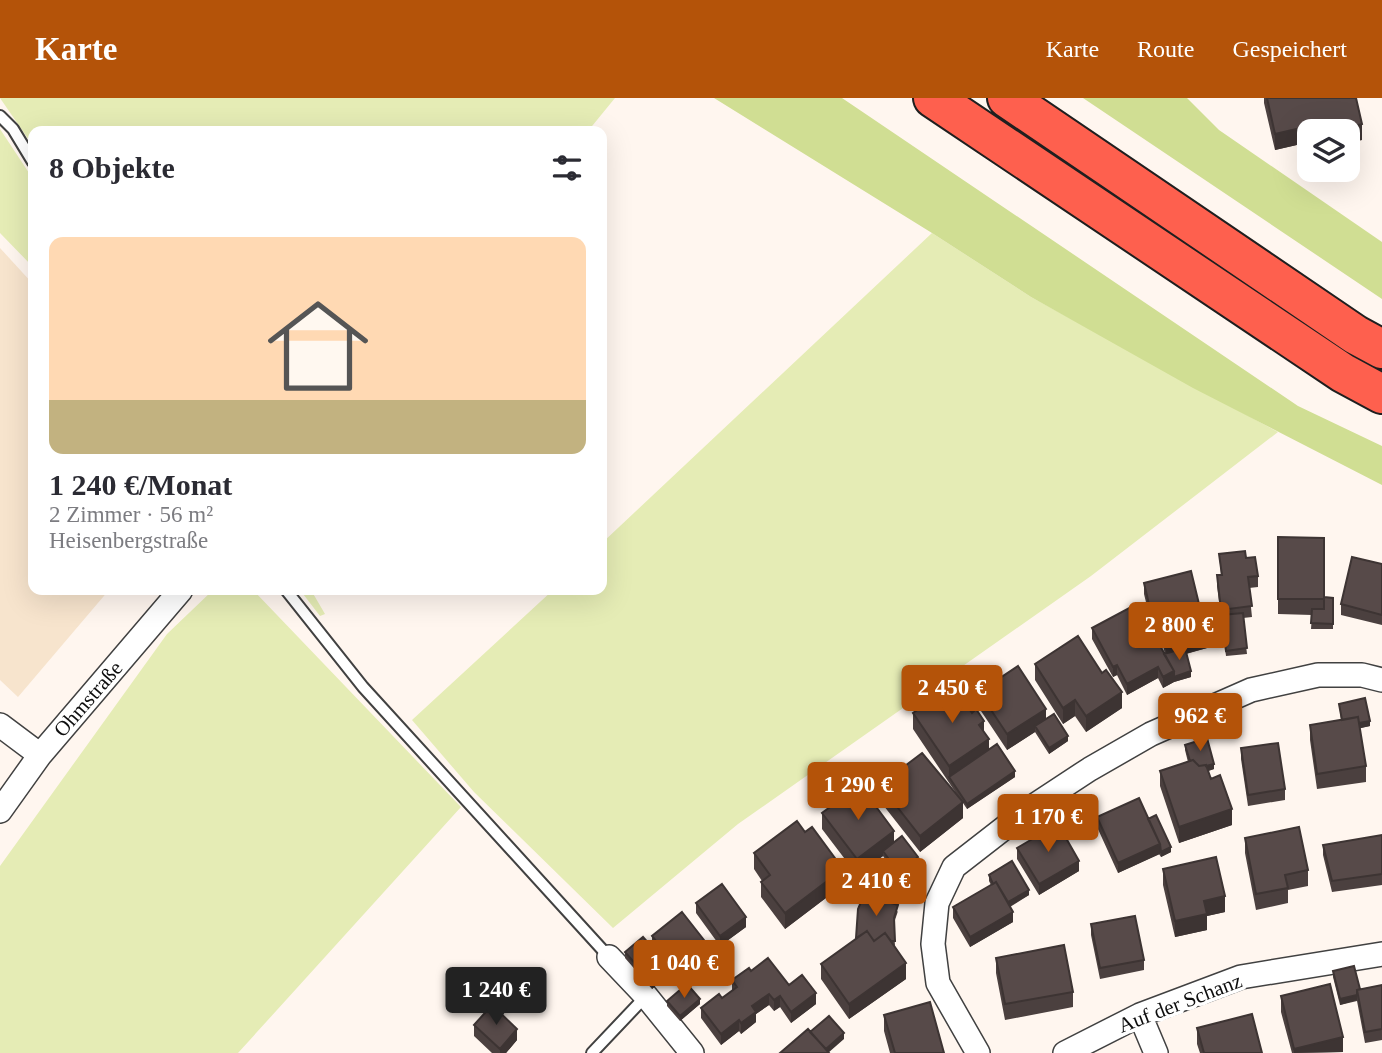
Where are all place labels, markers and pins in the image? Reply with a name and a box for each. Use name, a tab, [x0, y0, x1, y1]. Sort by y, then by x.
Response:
pin: 2 800 €	[1114, 602, 1244, 662]
pin: 2 450 €	[887, 666, 1017, 725]
pin: 962 €	[1151, 694, 1249, 753]
pin: 1 290 €	[793, 762, 923, 822]
pin: 1 170 €	[983, 794, 1113, 854]
pin: 2 410 €	[811, 858, 941, 918]
pin: 1 040 €	[619, 940, 749, 1000]
pin: 1 240 €	[431, 968, 561, 1027]

